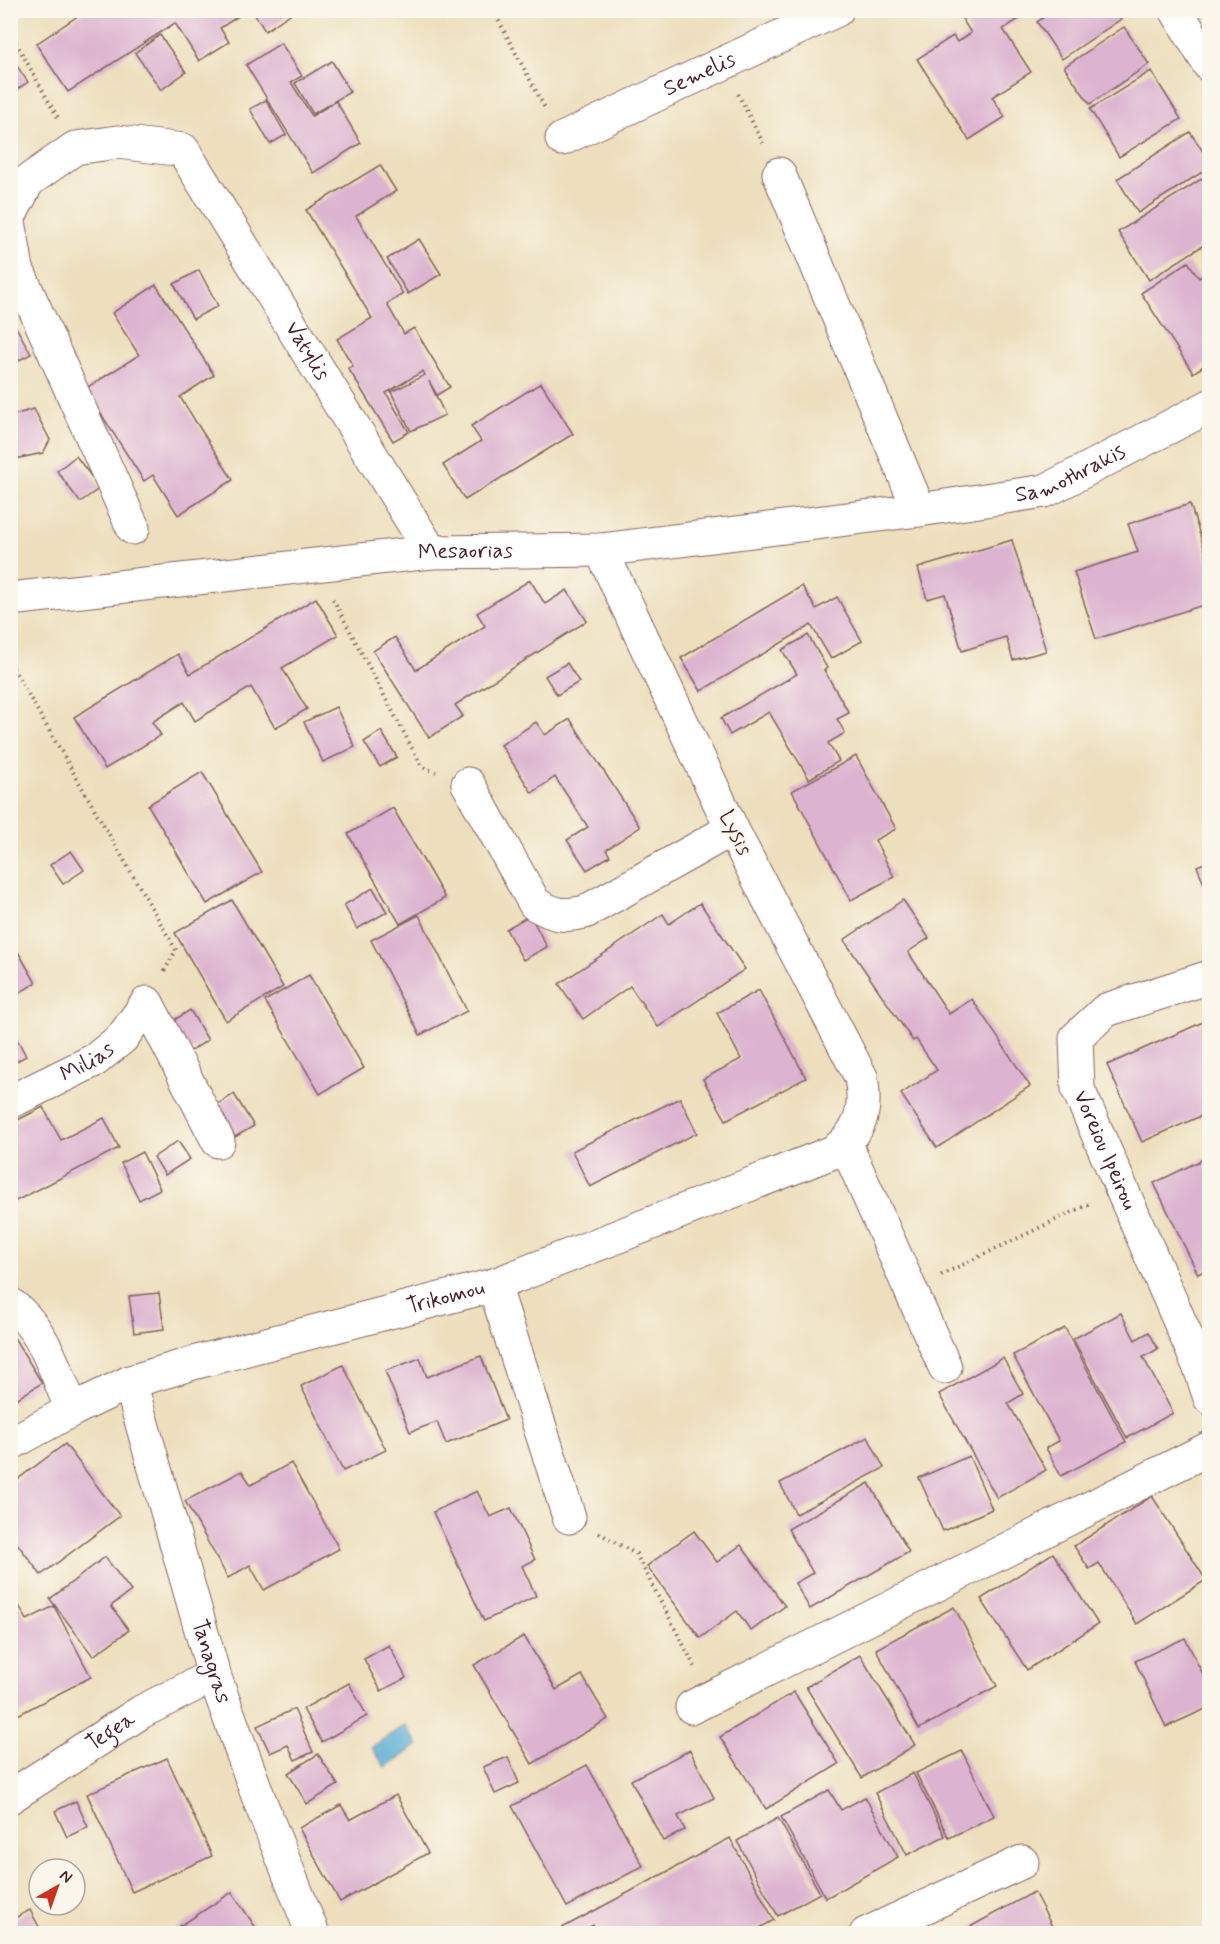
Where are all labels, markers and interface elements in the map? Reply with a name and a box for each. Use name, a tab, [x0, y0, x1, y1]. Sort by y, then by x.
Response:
street label: Semelis	[659, 45, 740, 103]
street label: Vatylis	[278, 316, 336, 386]
street label: Samothrakis	[1013, 438, 1131, 509]
street label: Mesaorias	[416, 537, 513, 567]
street label: Lysis	[712, 806, 758, 861]
street label: Milias	[56, 1035, 121, 1089]
street label: Voreiou Ipeirou	[1066, 1086, 1143, 1214]
street label: Trikomou	[404, 1274, 488, 1321]
street label: Tanagras	[185, 1616, 237, 1708]
street label: Tegea	[81, 1705, 141, 1758]
north arrow	[27, 1857, 87, 1917]
text: N	[55, 1865, 77, 1888]

